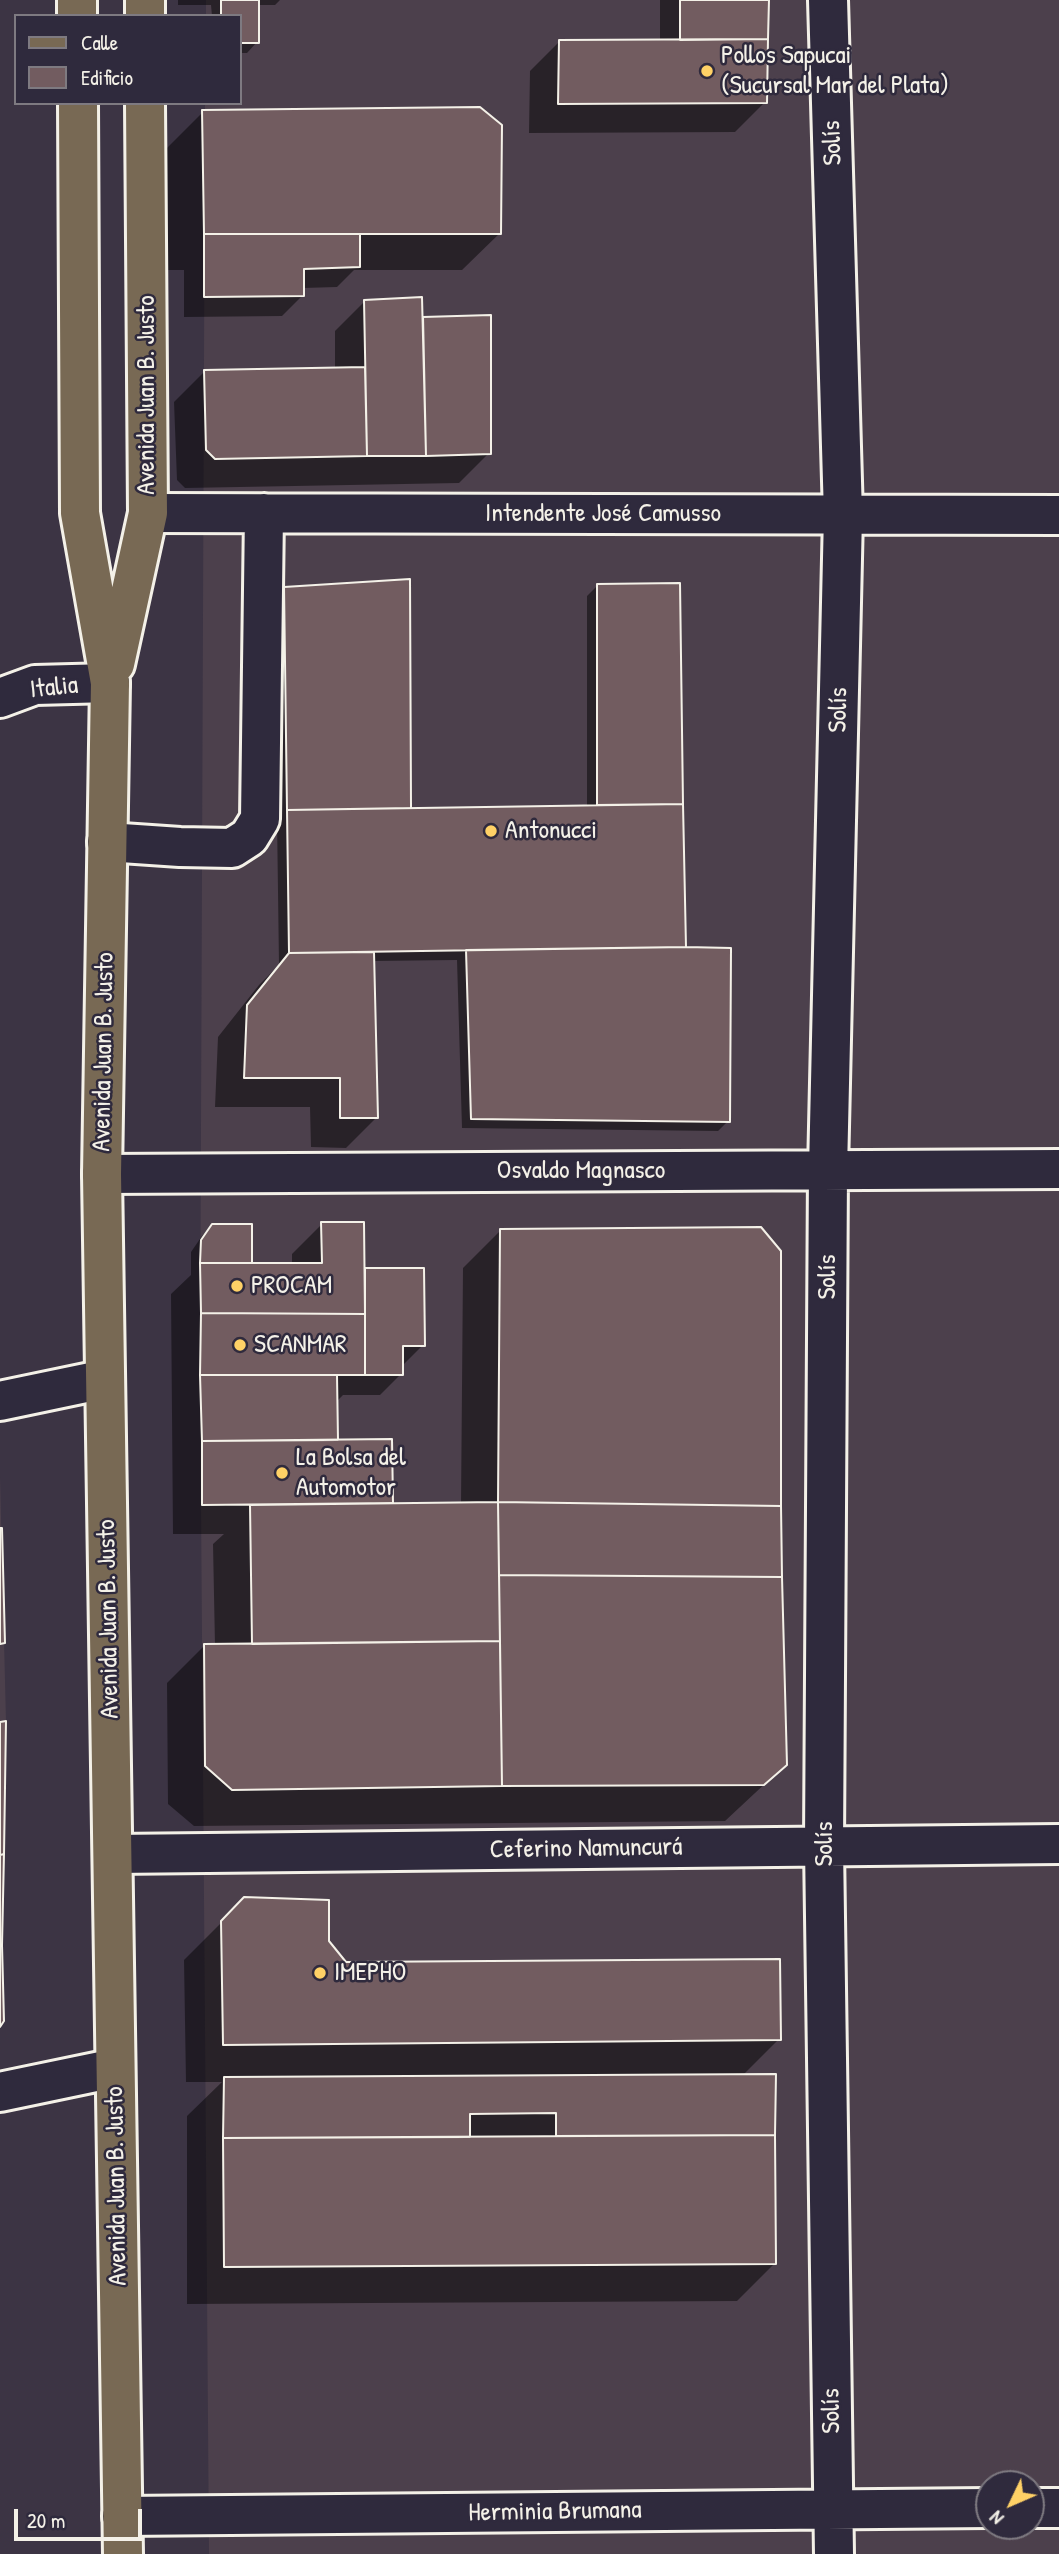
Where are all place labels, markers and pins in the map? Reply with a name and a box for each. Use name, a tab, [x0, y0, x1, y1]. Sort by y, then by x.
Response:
place label: Pollos Sapucai (Sucursal Mar del Plata)	[721, 40, 949, 102]
marker: Pollos Sapucai (Sucursal Mar del Plata)	[699, 63, 715, 79]
place label: Antonucci	[505, 815, 597, 847]
marker: Antonucci	[483, 823, 499, 839]
place label: PROCAM	[251, 1270, 332, 1302]
marker: PROCAM	[229, 1278, 245, 1294]
place label: SCANMAR	[254, 1329, 347, 1361]
marker: SCANMAR	[232, 1337, 248, 1353]
place label: La Bolsa del Automotor	[296, 1442, 406, 1504]
marker: La Bolsa del Automotor	[274, 1465, 290, 1481]
place label: IMEPHO	[334, 1957, 406, 1989]
marker: IMEPHO	[312, 1965, 328, 1981]

